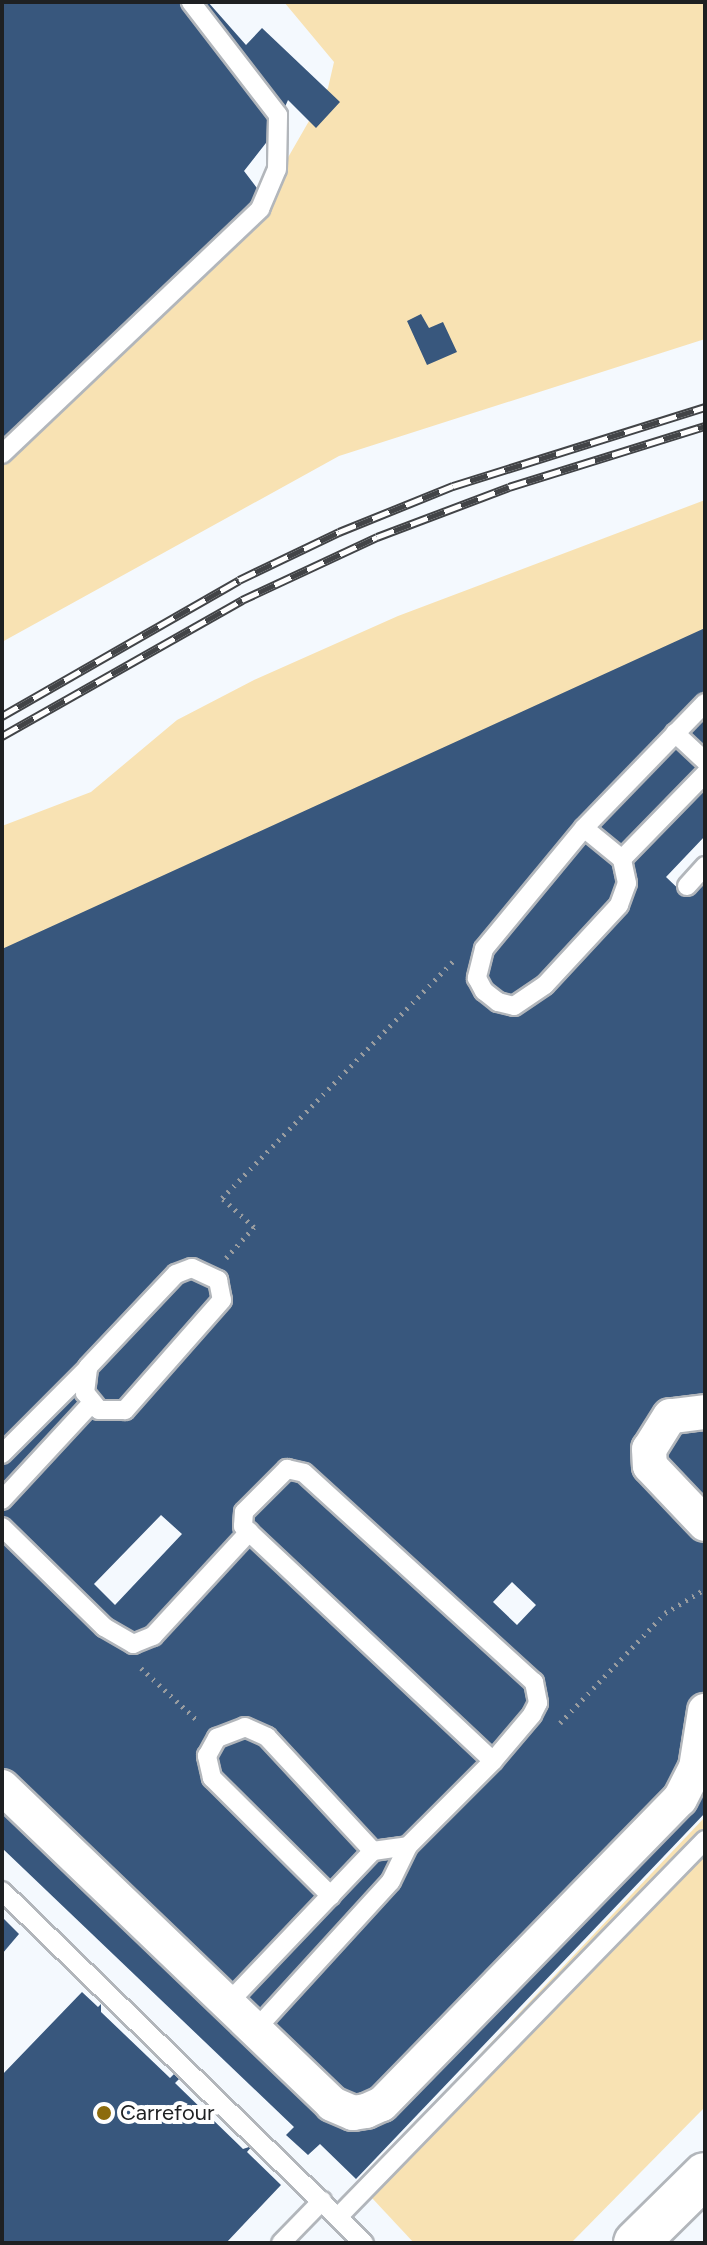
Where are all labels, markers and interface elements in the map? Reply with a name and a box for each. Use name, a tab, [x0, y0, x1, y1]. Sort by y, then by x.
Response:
place label: Carrefour	[120, 2100, 214, 2126]
marker: Carrefour	[95, 2104, 113, 2122]

